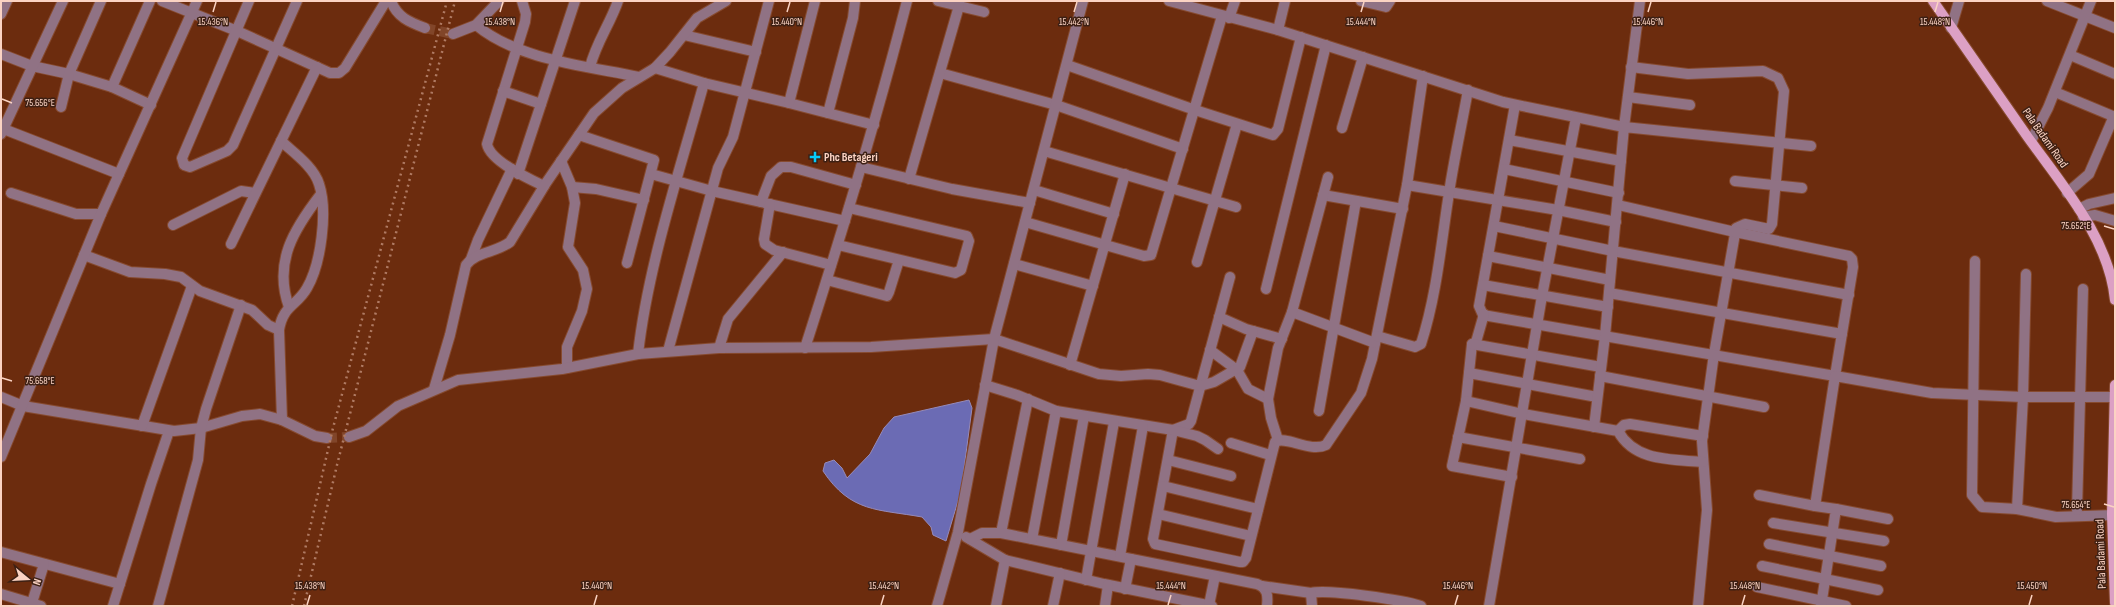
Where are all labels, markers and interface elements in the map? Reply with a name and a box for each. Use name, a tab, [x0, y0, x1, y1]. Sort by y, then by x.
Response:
text: 15.436°N	[198, 16, 228, 28]
text: 15.438°N	[485, 16, 515, 28]
text: 15.440°N	[772, 16, 802, 28]
text: 15.442°N	[1059, 16, 1089, 28]
text: 15.444°N	[1346, 16, 1376, 28]
text: 15.446°N	[1633, 16, 1663, 28]
text: 15.448°N	[1920, 16, 1950, 28]
text: 75.656°E	[25, 97, 55, 109]
street label: Pala Badami Road	[2019, 105, 2071, 171]
place label: Phc Betageri	[824, 150, 878, 165]
marker: Phc Betageri	[809, 151, 821, 163]
text: 75.652°E	[2061, 220, 2091, 232]
text: 75.658°E	[25, 375, 55, 387]
text: 75.654°E	[2062, 499, 2090, 511]
street label: Pala Badami Road	[2092, 519, 2110, 589]
north arrow	[8, 559, 48, 599]
text: N	[30, 577, 44, 587]
text: 15.438°N	[295, 580, 325, 592]
text: 15.440°N	[582, 580, 612, 592]
text: 15.442°N	[869, 580, 899, 592]
text: 15.444°N	[1156, 580, 1186, 592]
text: 15.446°N	[1443, 580, 1473, 592]
text: 15.448°N	[1730, 580, 1760, 592]
text: 15.450°N	[2017, 580, 2047, 592]

